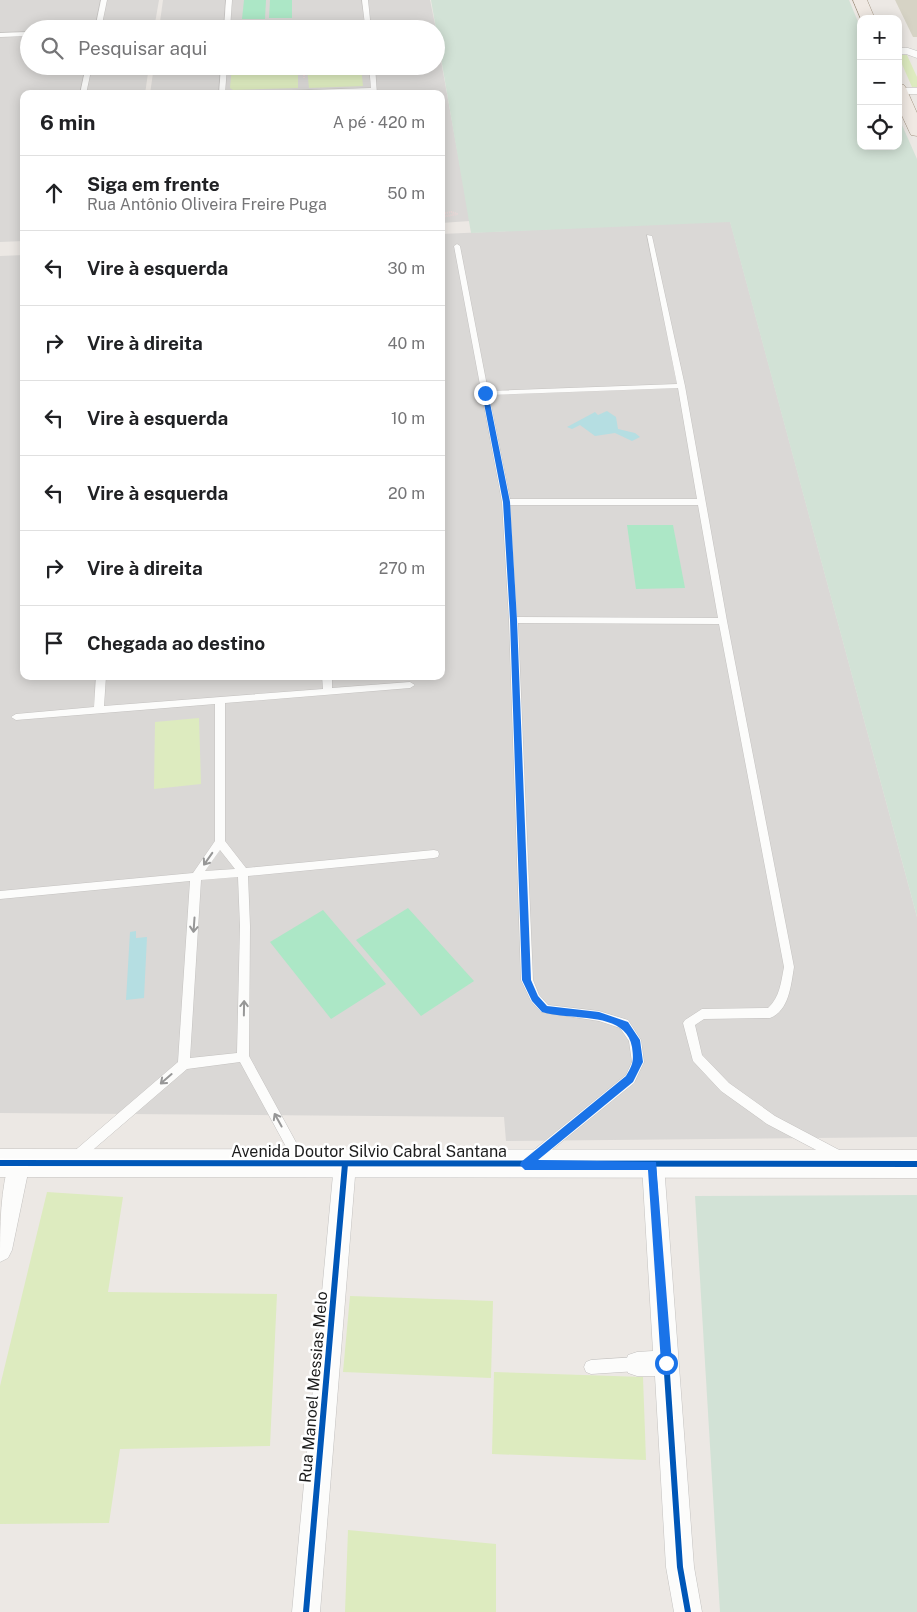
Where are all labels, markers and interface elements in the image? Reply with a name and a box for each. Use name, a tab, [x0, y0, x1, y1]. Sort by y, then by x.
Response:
map controls	[857, 15, 902, 150]
button: +	[857, 15, 902, 60]
search box	[20, 20, 445, 75]
icon: search	[38, 34, 66, 62]
text: Pesquisar aqui	[78, 37, 207, 59]
button: −	[857, 60, 902, 105]
button: locate	[857, 105, 902, 150]
text: 6 min	[40, 110, 96, 135]
text: A pé · 420 m	[333, 113, 425, 132]
text: Siga em frente	[87, 173, 220, 195]
icon: ahead	[40, 179, 68, 207]
text: 50 m	[387, 184, 425, 203]
text: Rua Antônio Oliveira Freire Puga	[87, 195, 327, 214]
icon: left	[40, 254, 68, 282]
text: Vire à esquerda	[87, 257, 228, 279]
text: 30 m	[388, 259, 425, 278]
icon: right	[40, 329, 68, 357]
text: Vire à direita	[87, 332, 203, 354]
text: 40 m	[387, 334, 425, 353]
route end	[474, 382, 497, 405]
icon: left	[40, 404, 68, 432]
text: Vire à esquerda	[87, 407, 228, 429]
text: 10 m	[391, 409, 425, 428]
icon: left	[40, 479, 68, 507]
text: Vire à esquerda	[87, 482, 228, 504]
text: 20 m	[388, 484, 425, 503]
icon: right	[40, 554, 68, 582]
text: Vire à direita	[87, 557, 203, 579]
text: 270 m	[379, 559, 425, 578]
icon: arrive	[40, 629, 68, 657]
text: Chegada ao destino	[87, 632, 265, 654]
one-way arrow	[203, 852, 213, 866]
one-way arrow	[189, 917, 198, 933]
one-way arrow	[239, 1001, 249, 1017]
one-way arrow	[160, 1073, 173, 1084]
one-way arrow	[273, 1113, 283, 1128]
street label: Avenida Doutor Silvio Cabral Santana	[231, 1142, 507, 1161]
street label: Rua Manoel Messias Melo	[296, 1290, 331, 1484]
route start	[655, 1352, 678, 1375]

